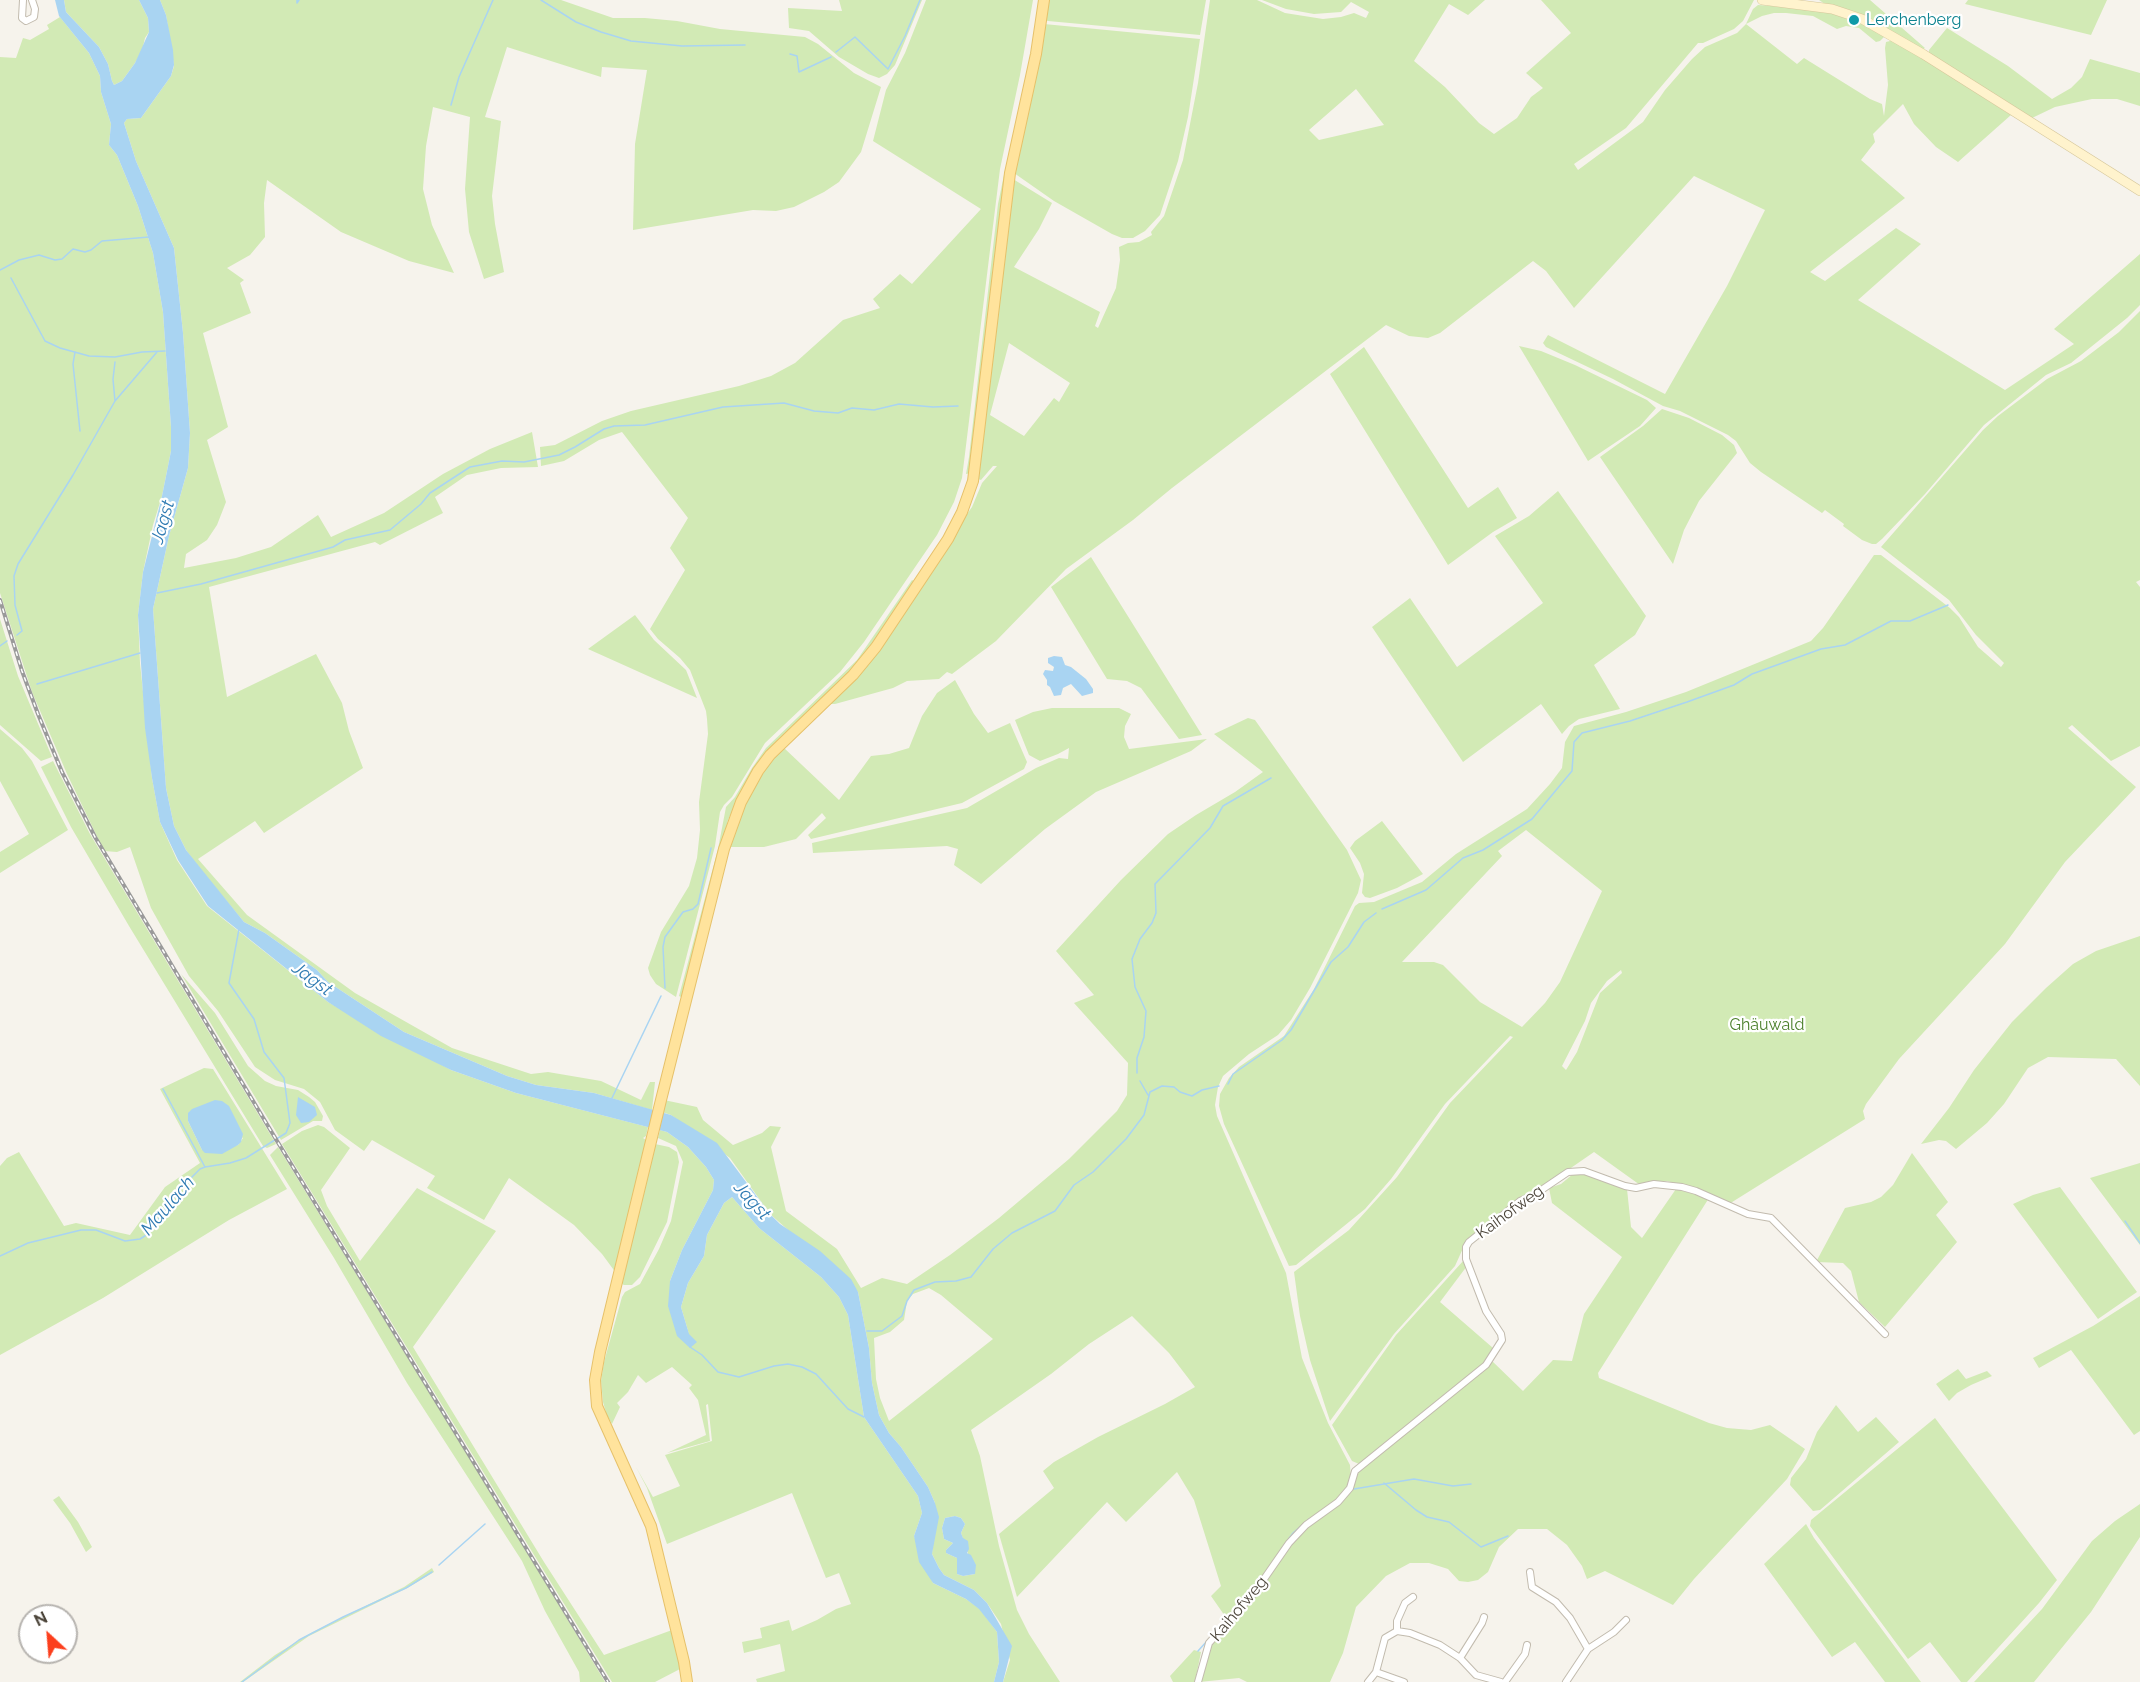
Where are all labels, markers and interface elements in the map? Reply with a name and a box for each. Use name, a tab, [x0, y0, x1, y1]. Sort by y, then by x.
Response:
place label: Lerchenberg	[1866, 10, 1961, 30]
marker: Lerchenberg	[1847, 13, 1861, 27]
water label: Jagst	[147, 498, 179, 546]
water label: Jagst	[288, 957, 336, 1001]
park label: Ghäuwald	[1730, 1015, 1804, 1035]
water label: Maulach	[137, 1172, 199, 1240]
water label: Jagst	[729, 1177, 775, 1225]
street label: Kaihofweg	[1473, 1181, 1547, 1243]
street label: Kaihofweg	[1206, 1573, 1272, 1645]
north arrow	[18, 1604, 78, 1664]
text: N	[31, 1608, 50, 1630]

